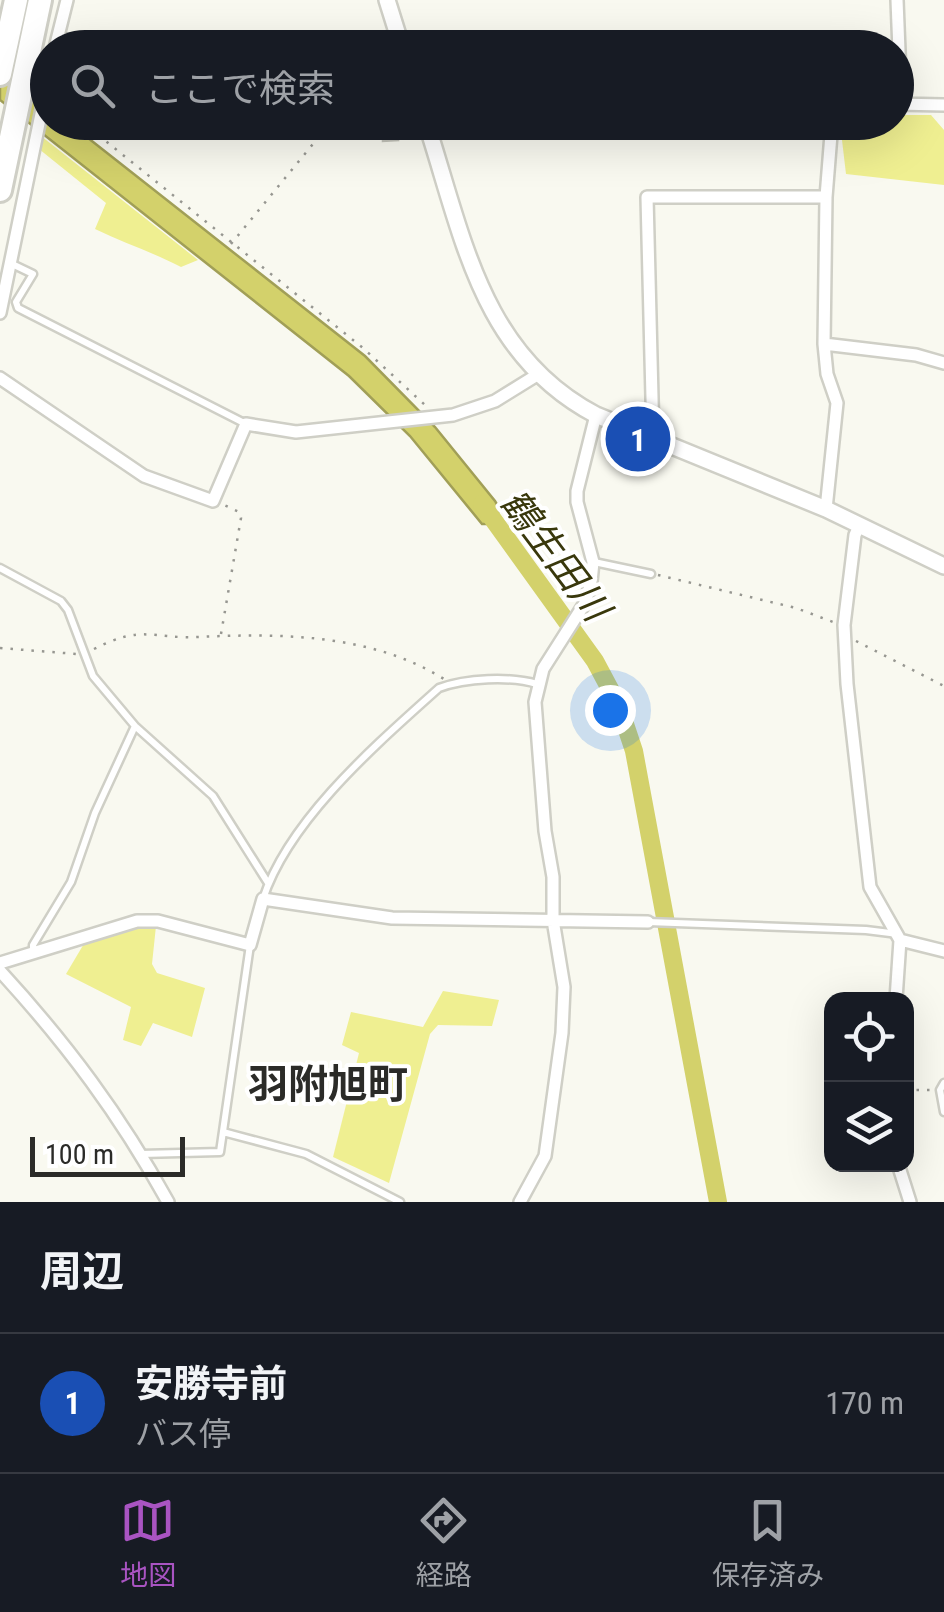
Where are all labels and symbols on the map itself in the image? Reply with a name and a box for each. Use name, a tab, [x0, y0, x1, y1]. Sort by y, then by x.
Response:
pin: 1	[606, 402, 670, 476]
water label: 鶴生田川	[492, 481, 621, 632]
your location	[585, 685, 636, 736]
district label: 羽附旭町	[248, 1061, 408, 1108]
scale bar	[30, 1132, 185, 1176]

